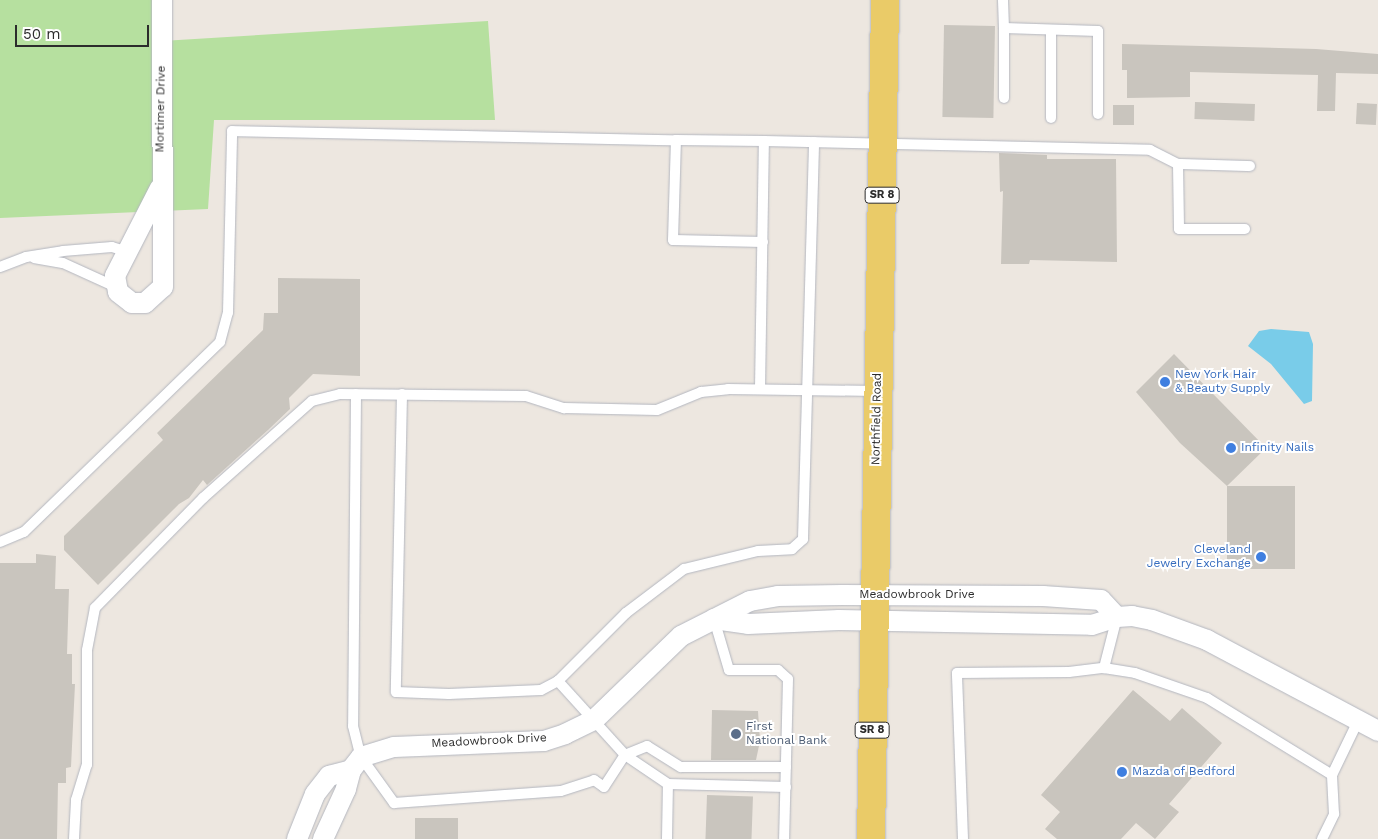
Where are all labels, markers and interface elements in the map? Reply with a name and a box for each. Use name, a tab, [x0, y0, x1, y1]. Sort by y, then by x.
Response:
scale bar	[18, 15, 151, 47]
text: 50 m	[23, 25, 60, 43]
street label: Mortimer Drive	[153, 65, 169, 153]
road number: SR 8	[864, 186, 900, 204]
place label: New York Hair & Beauty Supply	[1175, 368, 1270, 396]
street label: Northfield Road	[869, 373, 885, 465]
marker: New York Hair & Beauty Supply	[1159, 376, 1171, 388]
place label: Infinity Nails	[1241, 441, 1314, 455]
marker: Infinity Nails	[1225, 442, 1237, 454]
place label: Cleveland Jewelry Exchange	[1146, 543, 1251, 571]
marker: Cleveland Jewelry Exchange	[1255, 551, 1267, 563]
street label: Meadowbrook Drive	[859, 588, 975, 602]
place label: First National Bank	[746, 720, 828, 748]
road number: SR 8	[854, 722, 890, 738]
marker: First National Bank	[730, 728, 742, 740]
street label: Meadowbrook Drive	[431, 731, 547, 751]
place label: Mazda of Bedford	[1132, 765, 1236, 779]
marker: Mazda of Bedford	[1116, 766, 1128, 778]

